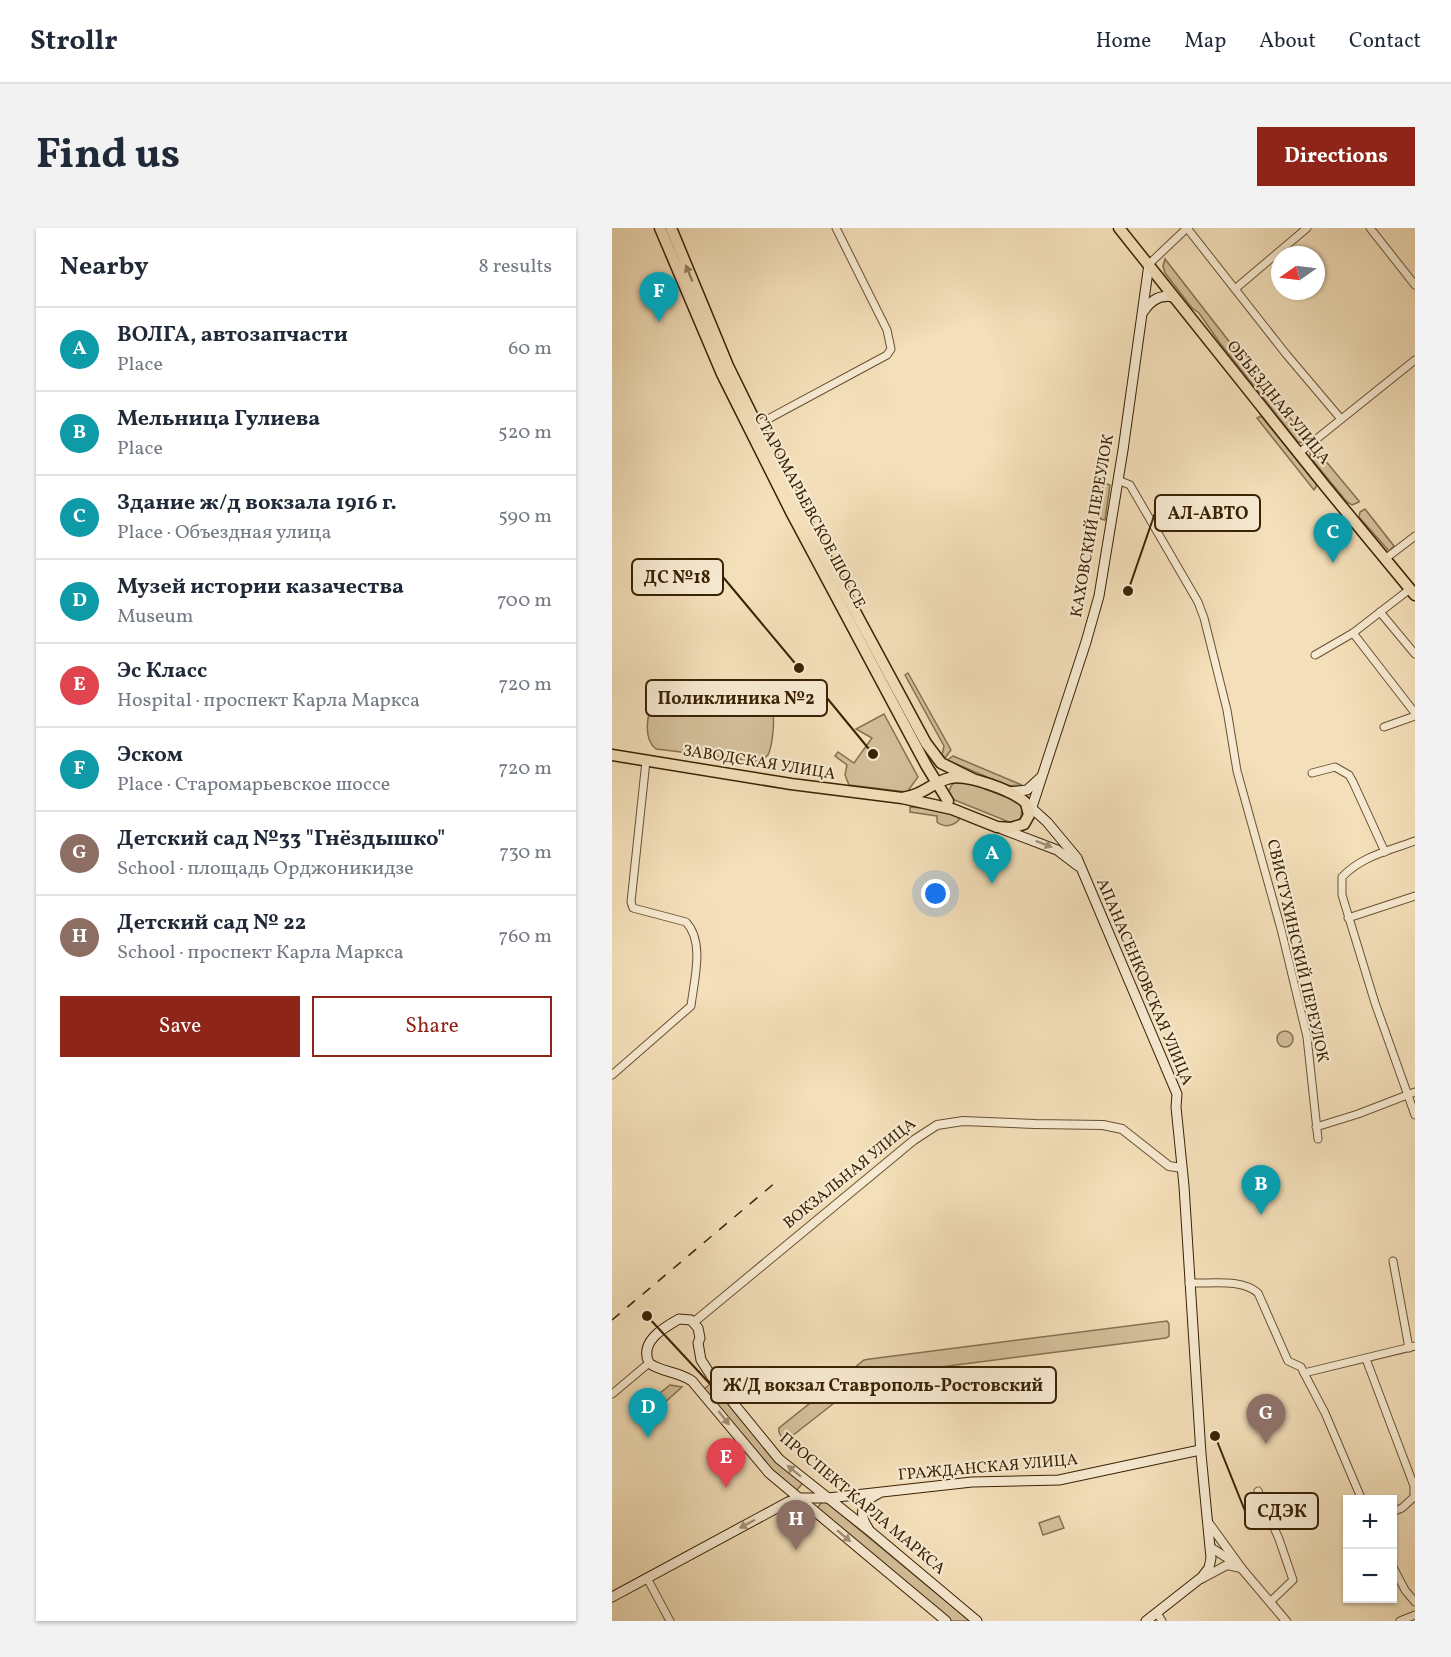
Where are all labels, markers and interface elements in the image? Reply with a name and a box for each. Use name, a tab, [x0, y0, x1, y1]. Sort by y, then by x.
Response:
text: Strollr	[30, 22, 118, 61]
text: Home	[1096, 27, 1151, 56]
text: Map	[1184, 27, 1226, 56]
text: About	[1259, 27, 1316, 56]
text: Contact	[1349, 27, 1421, 56]
text: Find us	[36, 127, 180, 186]
button: Directions	[1257, 127, 1415, 186]
north arrow	[1271, 246, 1325, 300]
text: Nearby	[60, 249, 149, 285]
text: 8 results	[479, 253, 552, 281]
one-way arrow	[684, 263, 694, 281]
pin: F	[640, 272, 678, 322]
text: ВОЛГА, автозапчасти	[117, 320, 348, 351]
text: A	[72, 335, 87, 363]
text: 60 m	[508, 335, 552, 363]
street label: ОБЪЕЗДНАЯ УЛИЦА	[1221, 336, 1335, 470]
text: Place	[117, 351, 163, 379]
text: Мельница Гулиева	[117, 404, 320, 435]
street label: СТАРОМАРЬЕВСКОЕ ШОССЕ	[748, 409, 870, 613]
text: B	[73, 419, 86, 447]
text: 520 m	[498, 419, 552, 447]
street label: КАХОВСКИЙ ПЕРЕУЛОК	[1066, 433, 1120, 619]
text: Place	[117, 435, 163, 463]
text: Здание ж/д вокзала 1916 г.	[117, 488, 397, 519]
callout: АЛ-АВТО	[1155, 495, 1260, 531]
text: АЛ-АВТО	[1168, 502, 1248, 527]
text: C	[73, 503, 86, 531]
text: 590 m	[498, 503, 552, 531]
pin: C	[1314, 514, 1352, 563]
text: Place · Объездная улица	[117, 519, 331, 547]
callout: ДС №18	[632, 559, 723, 595]
text: ДС №18	[644, 566, 710, 591]
text: Музей истории казачества	[117, 572, 404, 603]
text: D	[72, 587, 87, 615]
text: 700 m	[497, 587, 552, 615]
text: Museum	[117, 603, 194, 631]
text: Эс Класс	[117, 656, 207, 687]
text: E	[73, 671, 86, 699]
text: 720 m	[498, 671, 552, 699]
callout: Поликлиника №2	[646, 680, 827, 716]
text: Hospital · проспект Карла Маркса	[117, 687, 420, 715]
text: Поликлиника №2	[657, 687, 815, 712]
text: Эском	[117, 740, 183, 771]
street label: ЗАВОДСКАЯ УЛИЦА	[681, 740, 837, 786]
text: F	[74, 755, 85, 783]
text: 720 m	[498, 755, 552, 783]
text: Place · Старомарьевское шоссе	[117, 771, 390, 799]
text: Детский сад №33 "Гнёздышко"	[117, 824, 445, 855]
pin: A	[972, 834, 1012, 884]
street label: СВИСТУХИНСКИЙ ПЕРЕУЛОК	[1261, 837, 1333, 1065]
text: G	[72, 839, 87, 867]
text: 730 m	[499, 839, 552, 867]
one-way arrow	[1035, 839, 1053, 849]
text: School · площадь Орджоникидзе	[117, 855, 414, 883]
street label: АПАНАСЕНКОВСКАЯ УЛИЦА	[1090, 875, 1198, 1089]
your location	[921, 879, 950, 908]
text: Детский сад № 22	[117, 908, 306, 939]
text: H	[72, 923, 87, 951]
text: 760 m	[498, 923, 552, 951]
text: School · проспект Карла Маркса	[117, 939, 404, 967]
button: Save	[60, 996, 300, 1057]
button: Share	[312, 996, 552, 1057]
street label: ВОКЗАЛЬНАЯ УЛИЦА	[779, 1114, 921, 1234]
pin: B	[1242, 1166, 1280, 1215]
callout: Ж/Д вокзал Ставрополь-Ростовский	[711, 1367, 1056, 1403]
text: Ж/Д вокзал Ставрополь-Ростовский	[723, 1374, 1043, 1399]
pin: D	[628, 1388, 668, 1438]
pin: G	[1246, 1394, 1286, 1444]
one-way arrow	[717, 1410, 730, 1426]
street label: ПРОСПЕКТ КАРЛА МАРКСА	[774, 1428, 950, 1580]
pin: E	[706, 1438, 746, 1488]
street label: ГРАЖДАНСКАЯ УЛИЦА	[897, 1449, 1079, 1487]
one-way arrow	[787, 1466, 802, 1478]
callout: СДЭК	[1245, 1493, 1318, 1529]
map controls	[1343, 1495, 1397, 1603]
button: +	[1343, 1495, 1397, 1549]
pin: H	[776, 1500, 816, 1550]
text: СДЭК	[1257, 1500, 1307, 1525]
one-way arrow	[739, 1519, 756, 1529]
one-way arrow	[837, 1529, 852, 1542]
button: −	[1343, 1549, 1397, 1603]

